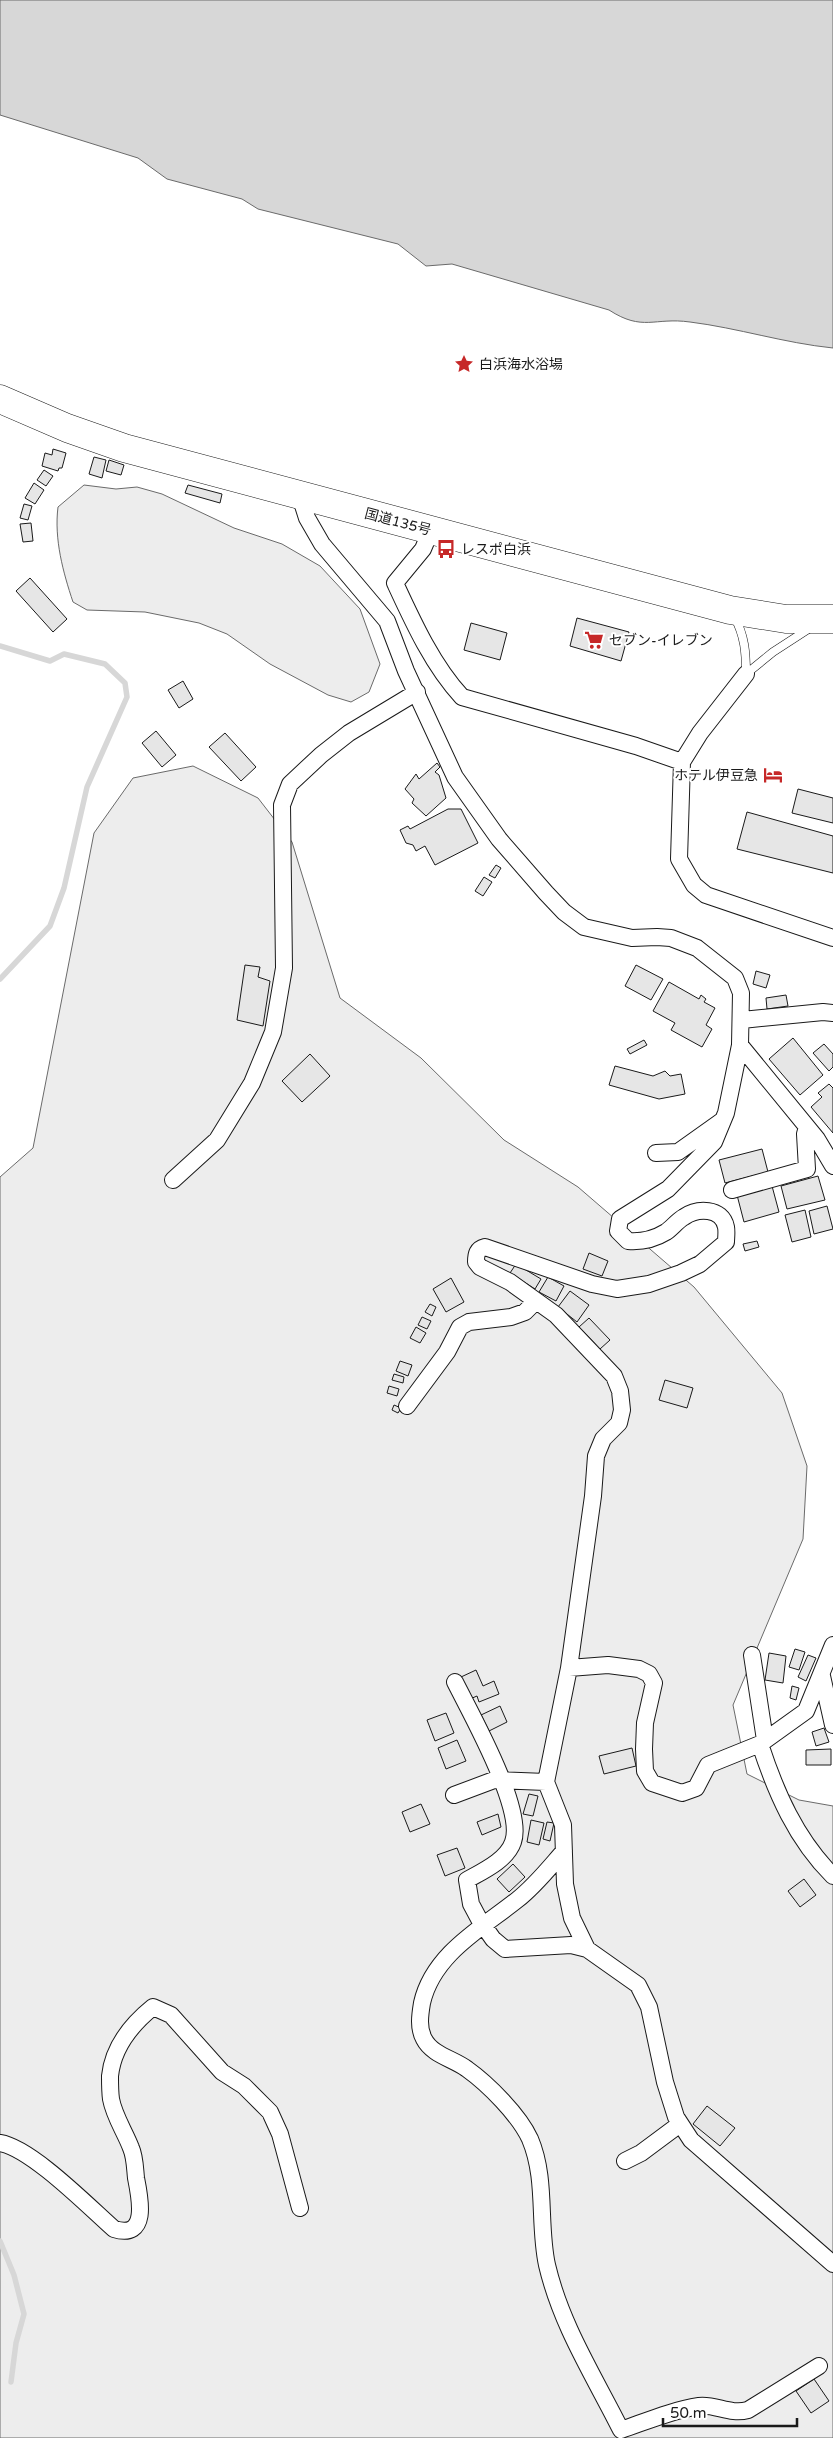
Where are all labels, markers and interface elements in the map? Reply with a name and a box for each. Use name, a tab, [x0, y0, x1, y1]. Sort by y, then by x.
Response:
place icon: 白浜海水浴場	[453, 353, 475, 375]
place label: 白浜海水浴場	[479, 356, 563, 373]
street label: 国道135号	[363, 505, 433, 539]
bus stop icon: レスポ白浜	[435, 538, 457, 560]
place label: レスポ白浜	[461, 541, 531, 558]
supermarket icon: セブン-イレブン	[583, 629, 605, 651]
place label: セブン-イレブン	[609, 632, 713, 649]
hotel icon: ホテル伊豆急	[762, 764, 784, 786]
place label: ホテル伊豆急	[674, 767, 758, 784]
scale bar	[663, 2396, 797, 2428]
text: 50 m	[670, 2404, 707, 2422]

